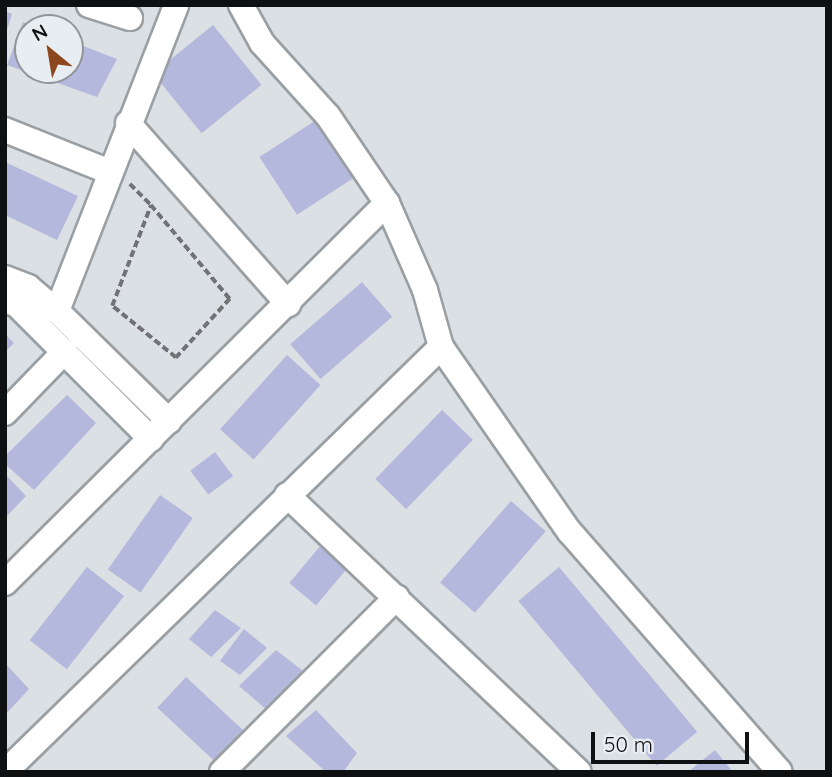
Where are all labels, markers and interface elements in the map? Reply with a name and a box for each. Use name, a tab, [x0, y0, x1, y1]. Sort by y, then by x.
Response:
north arrow	[14, 14, 84, 84]
text: N	[27, 19, 52, 46]
scale bar	[594, 718, 752, 762]
text: 50 m	[604, 731, 653, 757]

